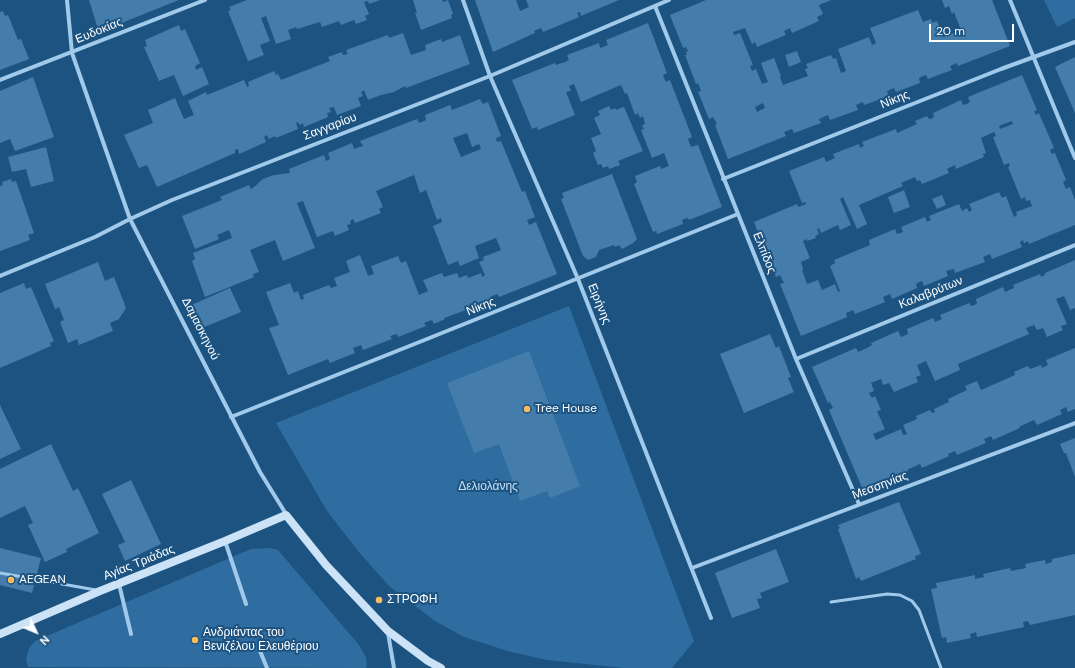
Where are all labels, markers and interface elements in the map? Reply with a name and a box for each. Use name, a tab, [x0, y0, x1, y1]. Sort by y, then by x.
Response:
street label: Ευδοκίας	[73, 15, 125, 47]
scale bar	[931, 16, 1016, 42]
text: 20 m	[936, 23, 965, 39]
street label: Νίκης	[878, 88, 912, 112]
street label: Σαγγαρίου	[301, 110, 359, 144]
street label: Ελπίδος	[749, 230, 779, 276]
street label: Καλαβρύτων	[897, 274, 965, 312]
street label: Ειρήνης	[584, 282, 614, 326]
street label: Δαμασκηνού	[178, 295, 222, 363]
street label: Νίκης	[464, 295, 498, 319]
place label: Tree House	[535, 402, 597, 416]
marker: Tree House	[522, 404, 532, 414]
street label: Μεσσηνίας	[850, 469, 910, 503]
park label: Δελιολάνης	[458, 480, 518, 494]
street label: Αγίας Τριάδας	[101, 542, 177, 584]
place label: AEGEAN	[19, 573, 66, 587]
marker: AEGEAN	[6, 575, 16, 585]
place label: ΣΤΡΟΦΗ	[387, 593, 437, 607]
marker: ΣΤΡΟΦΗ	[374, 595, 384, 605]
north arrow	[16, 612, 56, 652]
place label: Ανδριάντας του Βενιζέλου Ελευθέριου	[203, 626, 319, 654]
text: N	[37, 633, 52, 648]
marker: Ανδριάντας του Βενιζέλου Ελευθέριου	[190, 635, 200, 645]

